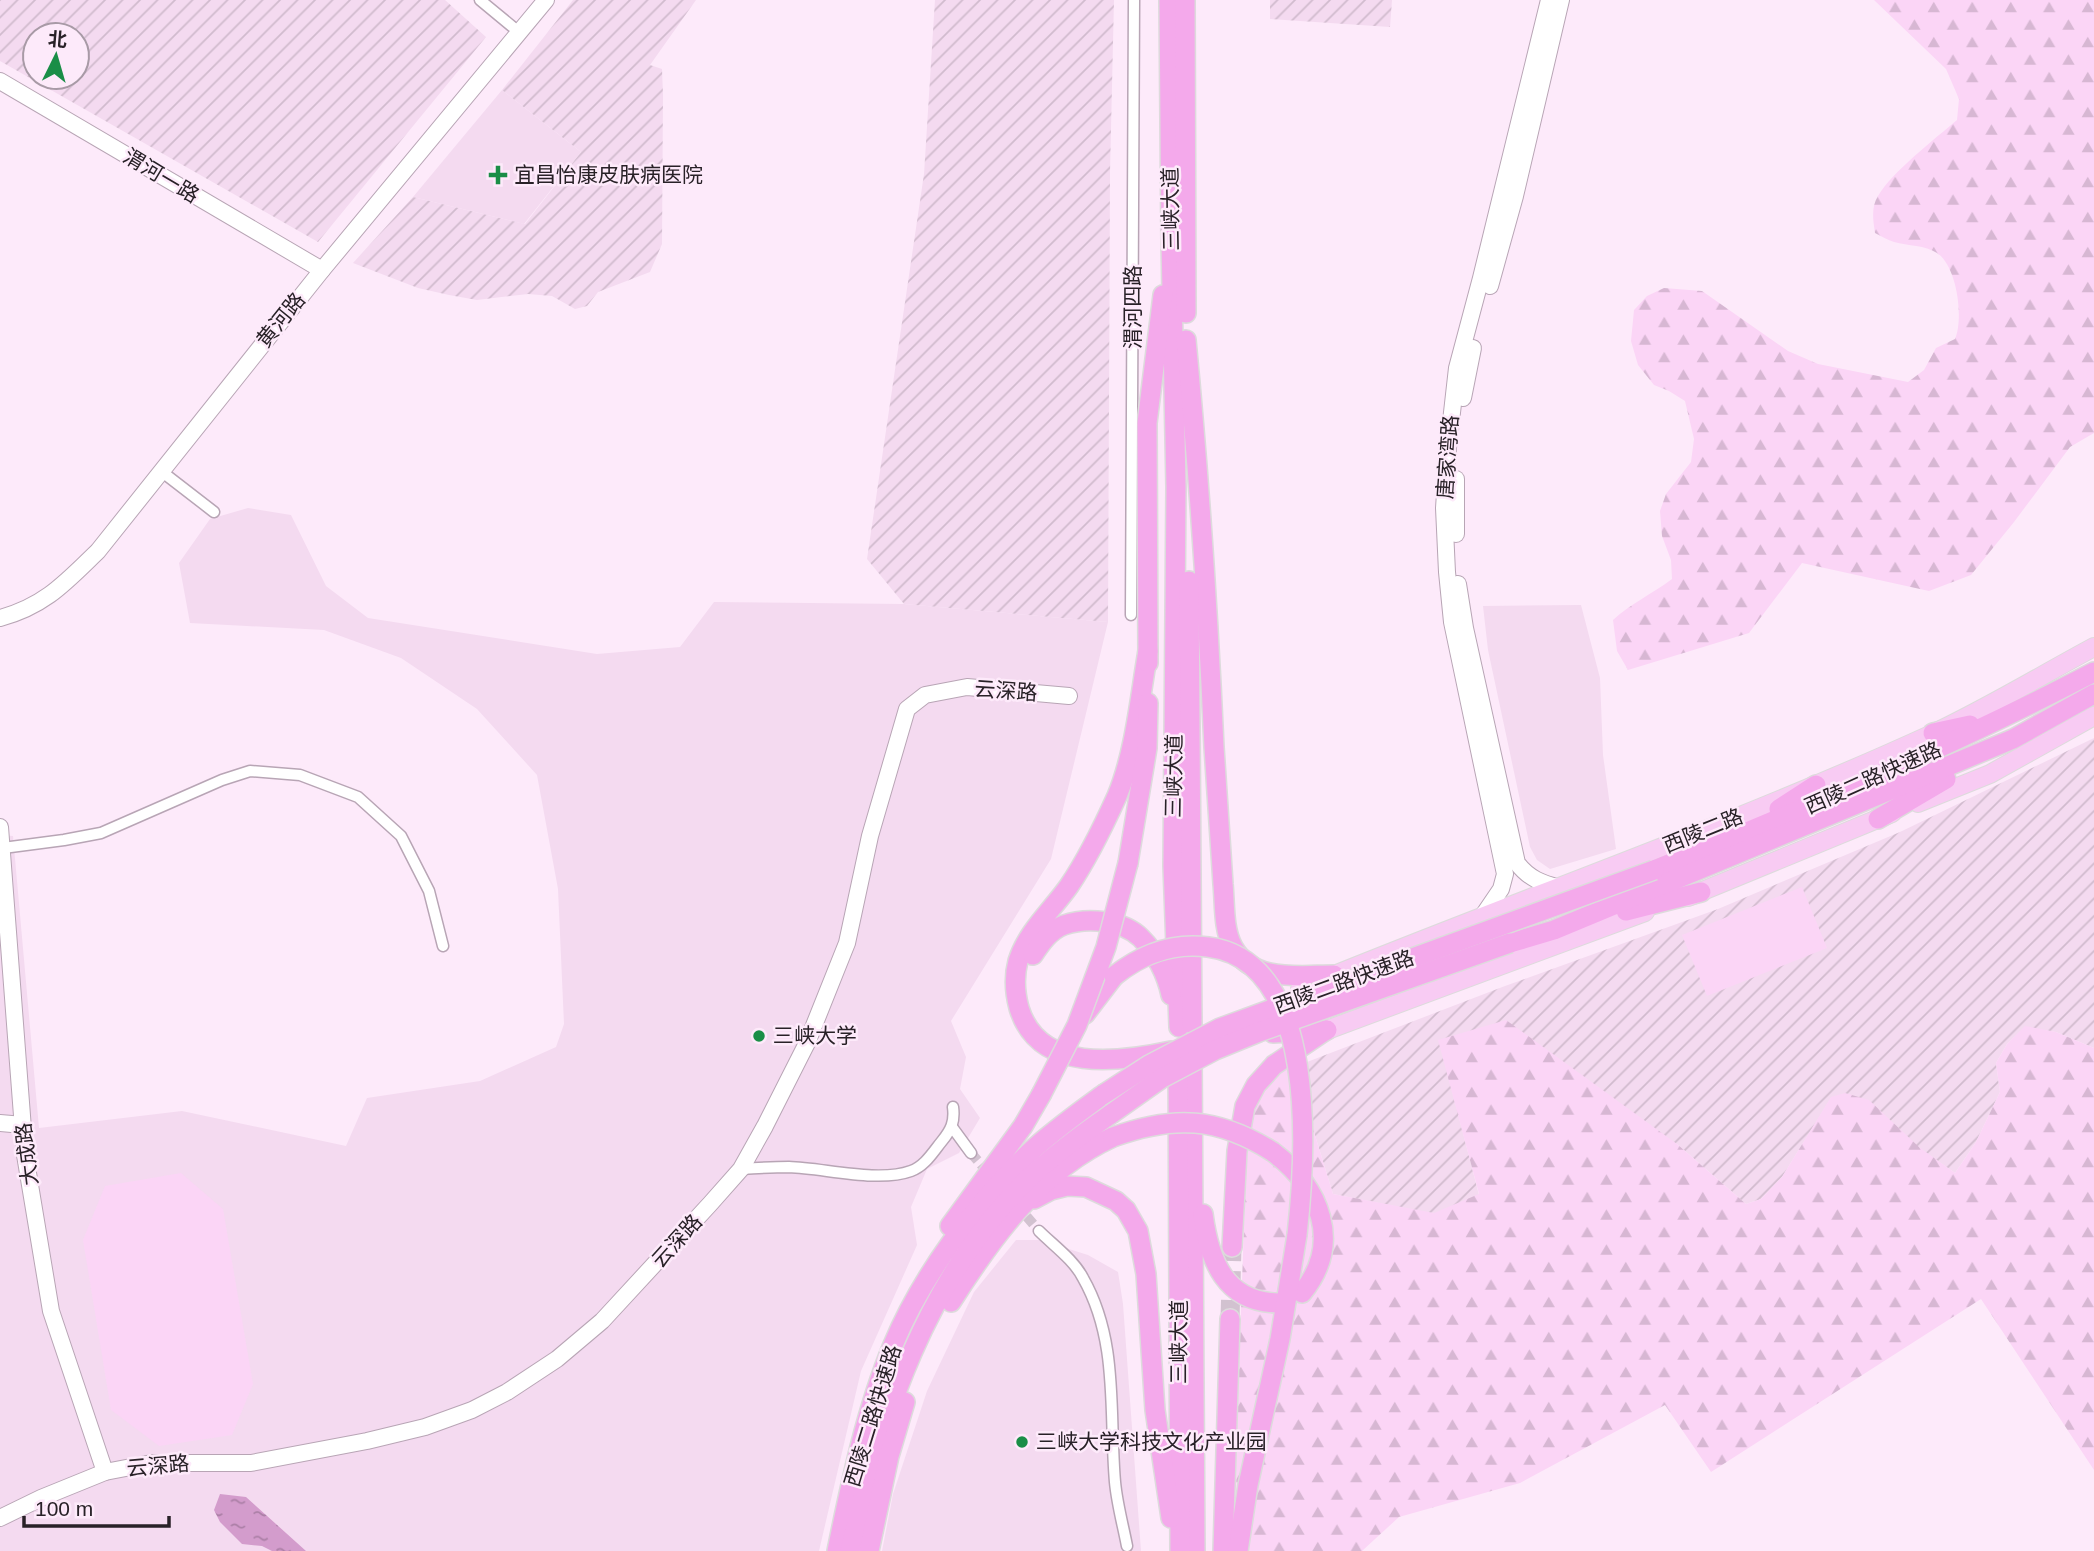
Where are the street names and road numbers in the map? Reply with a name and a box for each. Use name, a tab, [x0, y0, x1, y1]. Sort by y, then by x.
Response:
street label: 渭河一路	[119, 144, 203, 207]
street label: 三峡大道	[1158, 167, 1183, 251]
street label: 渭河四路	[1121, 265, 1144, 349]
street label: 黄河路	[252, 288, 309, 351]
street label: 唐家湾路	[1433, 414, 1462, 500]
street label: 云深路	[974, 677, 1038, 704]
street label: 三峡大道	[1161, 734, 1186, 818]
street label: 西陵二路快速路	[1801, 737, 1945, 818]
street label: 西陵二路	[1660, 804, 1746, 857]
street label: 西陵二路快速路	[1271, 946, 1417, 1017]
street label: 大成路	[11, 1121, 42, 1187]
street label: 云深路	[647, 1210, 706, 1272]
street label: 三峡大道	[1167, 1300, 1190, 1384]
street label: 西陵二路快速路	[840, 1342, 905, 1490]
street label: 云深路	[126, 1451, 190, 1480]

